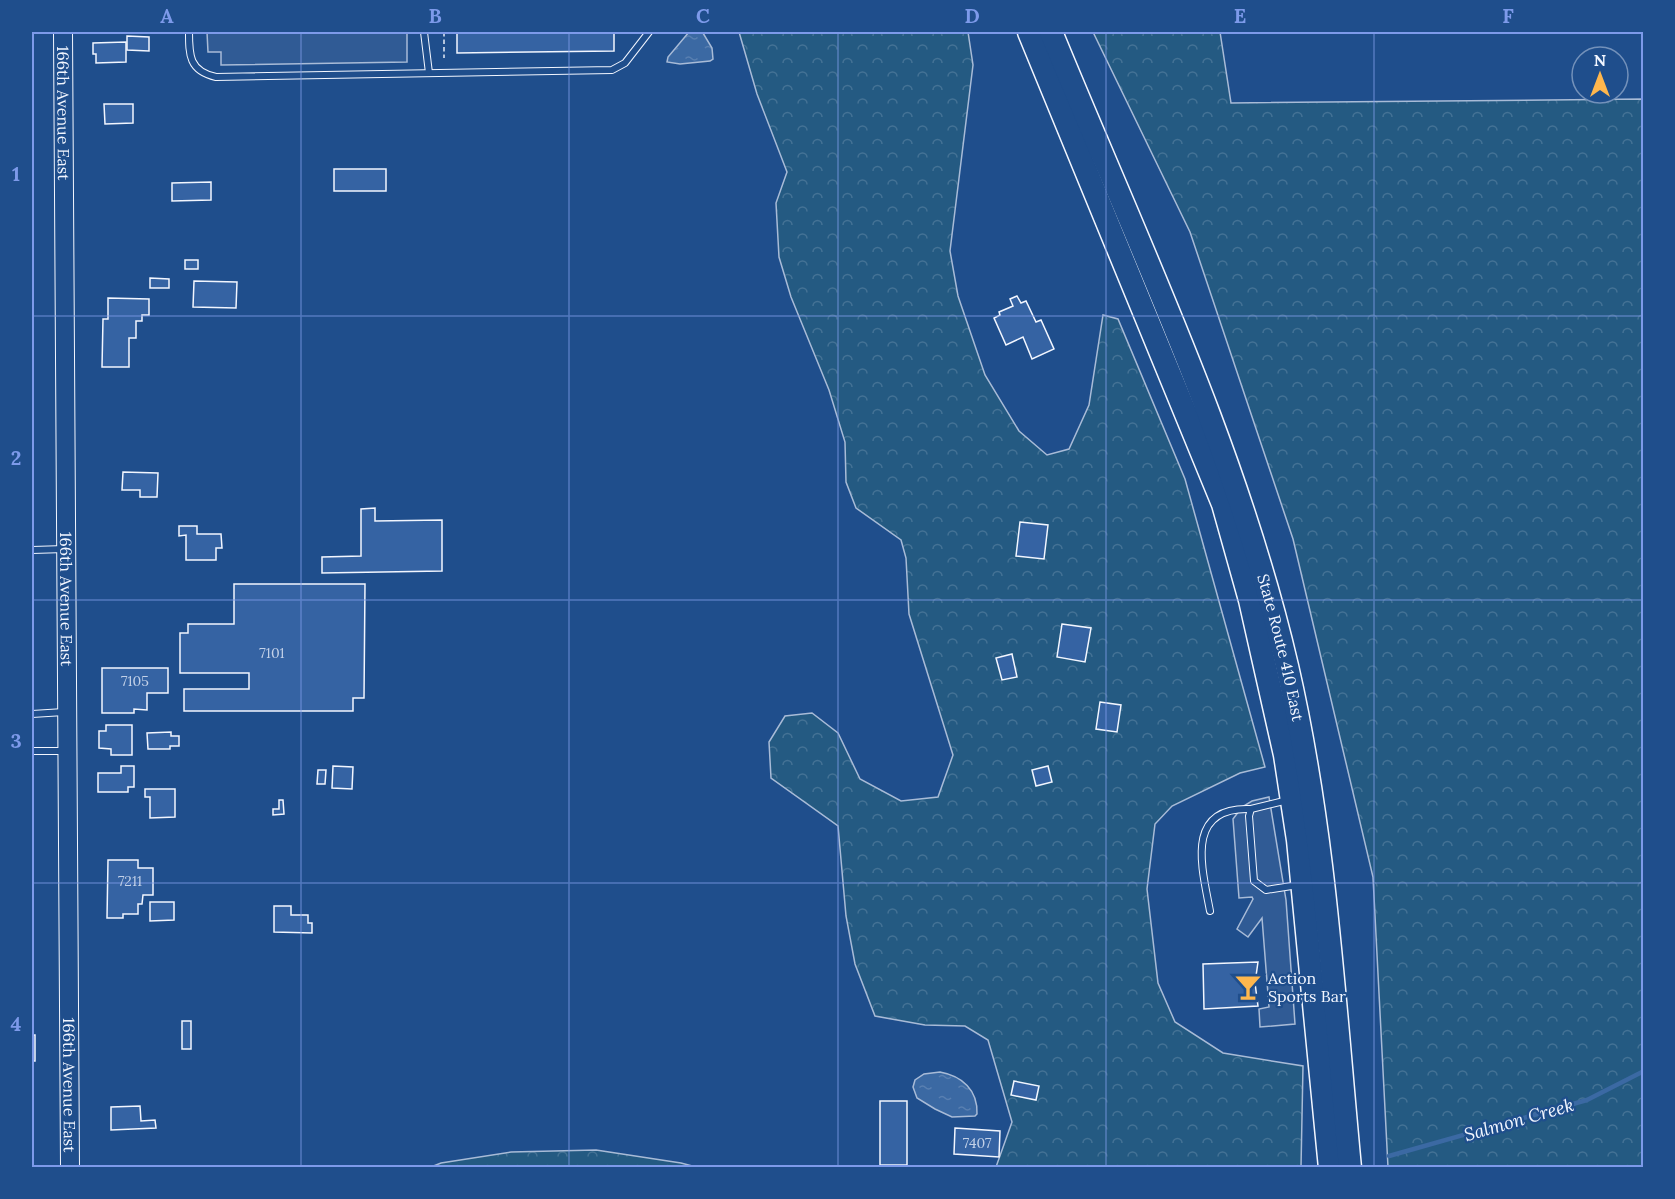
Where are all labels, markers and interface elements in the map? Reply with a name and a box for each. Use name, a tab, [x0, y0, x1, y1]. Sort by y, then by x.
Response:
text: A	[160, 3, 174, 28]
text: B	[428, 3, 442, 28]
text: C	[696, 3, 710, 28]
text: D	[964, 3, 980, 28]
text: E	[1234, 3, 1246, 28]
text: F	[1502, 3, 1514, 28]
north arrow	[1570, 45, 1630, 105]
street label: 166th Avenue East	[53, 46, 74, 181]
text: N	[1594, 50, 1606, 70]
text: 1	[12, 161, 20, 186]
text: 2	[11, 445, 21, 470]
street label: 166th Avenue East	[56, 532, 77, 667]
street label: State Route 410 East	[1253, 571, 1309, 724]
house number: 7101	[259, 644, 285, 662]
house number: 7105	[121, 672, 149, 690]
text: 3	[10, 728, 22, 753]
house number: 7211	[118, 872, 142, 890]
place label: Action Sports Bar	[1267, 968, 1346, 1006]
bar icon: Action Sports Bar	[1233, 972, 1263, 1002]
text: 4	[11, 1011, 22, 1036]
street label: 166th Avenue East	[59, 1018, 80, 1153]
water label: Salmon Creek	[1461, 1093, 1576, 1146]
house number: 7407	[963, 1134, 992, 1152]

